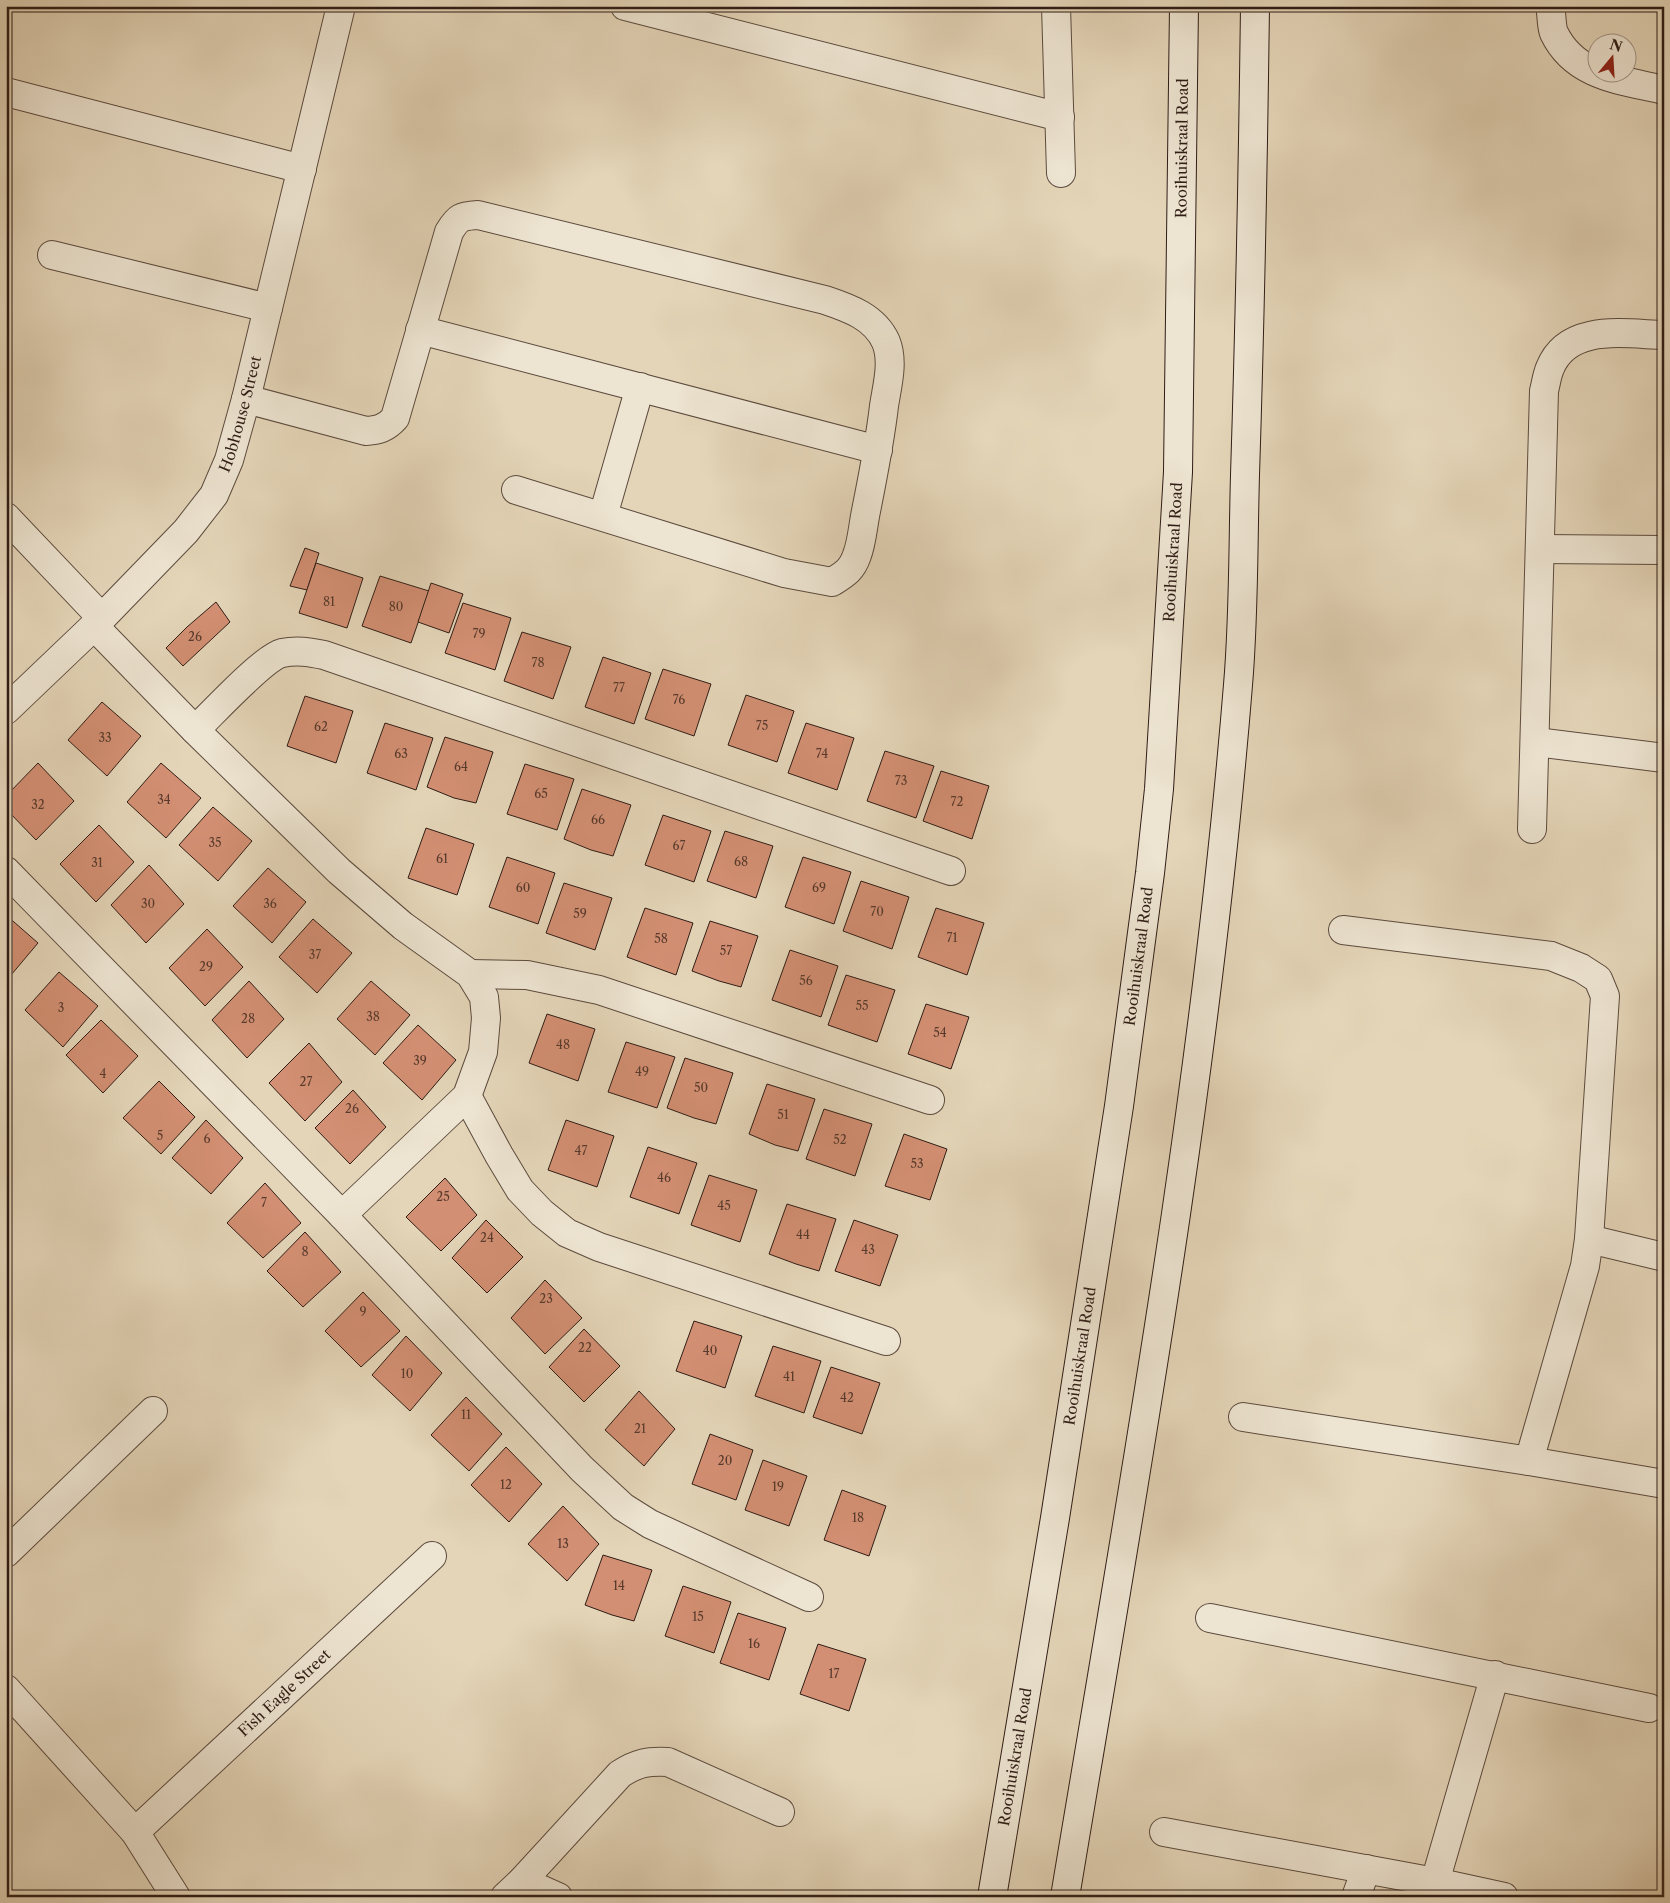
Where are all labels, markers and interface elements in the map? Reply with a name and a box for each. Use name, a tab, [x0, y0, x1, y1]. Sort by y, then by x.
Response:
north arrow	[1588, 32, 1638, 82]
text: N	[1607, 35, 1625, 56]
street label: Rooihuiskraal Road	[1171, 78, 1192, 218]
street label: Hobhouse Street	[215, 353, 265, 475]
street label: Rooihuiskraal Road	[1159, 482, 1186, 622]
house number: 81	[323, 594, 335, 609]
house number: 80	[389, 599, 403, 614]
house number: 79	[473, 626, 485, 641]
house number: 26	[188, 629, 202, 644]
house number: 78	[531, 655, 545, 670]
house number: 77	[613, 680, 625, 695]
house number: 76	[673, 692, 685, 707]
house number: 75	[756, 718, 768, 733]
house number: 62	[314, 719, 328, 734]
house number: 33	[98, 730, 112, 745]
house number: 63	[394, 746, 408, 761]
house number: 74	[816, 746, 828, 761]
house number: 64	[454, 759, 468, 774]
house number: 73	[895, 773, 907, 788]
house number: 65	[534, 786, 548, 801]
house number: 34	[157, 792, 171, 807]
house number: 72	[951, 794, 964, 809]
house number: 32	[31, 797, 45, 812]
house number: 66	[591, 812, 605, 827]
house number: 35	[208, 835, 222, 850]
house number: 67	[673, 838, 685, 853]
house number: 61	[436, 851, 448, 866]
house number: 68	[734, 854, 748, 869]
house number: 31	[91, 855, 103, 870]
house number: 60	[516, 880, 530, 895]
house number: 69	[812, 880, 826, 895]
street label: Rooihuiskraal Road	[1120, 886, 1157, 1027]
house number: 30	[141, 896, 155, 911]
house number: 36	[263, 896, 277, 911]
house number: 70	[870, 904, 884, 919]
house number: 59	[573, 906, 587, 921]
house number: 71	[947, 930, 957, 945]
house number: 58	[654, 931, 668, 946]
house number: 57	[720, 943, 732, 958]
house number: 37	[309, 947, 321, 962]
house number: 29	[199, 959, 213, 974]
house number: 56	[799, 973, 813, 988]
house number: 55	[855, 998, 869, 1013]
house number: 3	[58, 1000, 64, 1015]
house number: 38	[366, 1009, 380, 1024]
house number: 28	[241, 1011, 255, 1026]
house number: 54	[933, 1025, 947, 1040]
house number: 48	[556, 1037, 570, 1052]
house number: 39	[413, 1053, 427, 1068]
house number: 49	[635, 1064, 649, 1079]
house number: 4	[100, 1066, 107, 1081]
house number: 27	[300, 1074, 312, 1089]
house number: 50	[694, 1080, 708, 1095]
house number: 26	[345, 1101, 359, 1116]
house number: 51	[777, 1107, 789, 1122]
house number: 5	[157, 1128, 163, 1143]
house number: 6	[203, 1131, 211, 1146]
house number: 52	[833, 1132, 847, 1147]
house number: 47	[575, 1143, 588, 1158]
house number: 53	[910, 1156, 924, 1171]
house number: 46	[657, 1170, 671, 1185]
house number: 25	[436, 1189, 450, 1204]
house number: 7	[261, 1195, 267, 1210]
house number: 45	[717, 1198, 731, 1213]
house number: 44	[796, 1227, 810, 1242]
house number: 24	[480, 1230, 494, 1245]
house number: 43	[861, 1242, 875, 1257]
house number: 8	[301, 1244, 309, 1259]
street label: Rooihuiskraal Road	[1060, 1285, 1100, 1427]
house number: 23	[539, 1291, 553, 1306]
house number: 9	[359, 1304, 367, 1319]
house number: 22	[578, 1340, 592, 1355]
house number: 40	[703, 1343, 717, 1358]
house number: 10	[401, 1366, 413, 1381]
house number: 41	[783, 1369, 795, 1384]
house number: 42	[840, 1390, 854, 1405]
house number: 11	[461, 1407, 471, 1422]
house number: 21	[634, 1421, 646, 1436]
house number: 20	[718, 1453, 732, 1468]
house number: 12	[500, 1477, 512, 1492]
house number: 19	[772, 1479, 784, 1494]
house number: 18	[852, 1510, 864, 1525]
house number: 13	[557, 1536, 569, 1551]
house number: 14	[613, 1578, 625, 1593]
house number: 15	[692, 1609, 704, 1624]
house number: 16	[748, 1636, 760, 1651]
street label: Fish Eagle Street	[234, 1645, 335, 1741]
house number: 17	[829, 1666, 840, 1681]
street label: Rooihuiskraal Road	[994, 1686, 1036, 1827]

